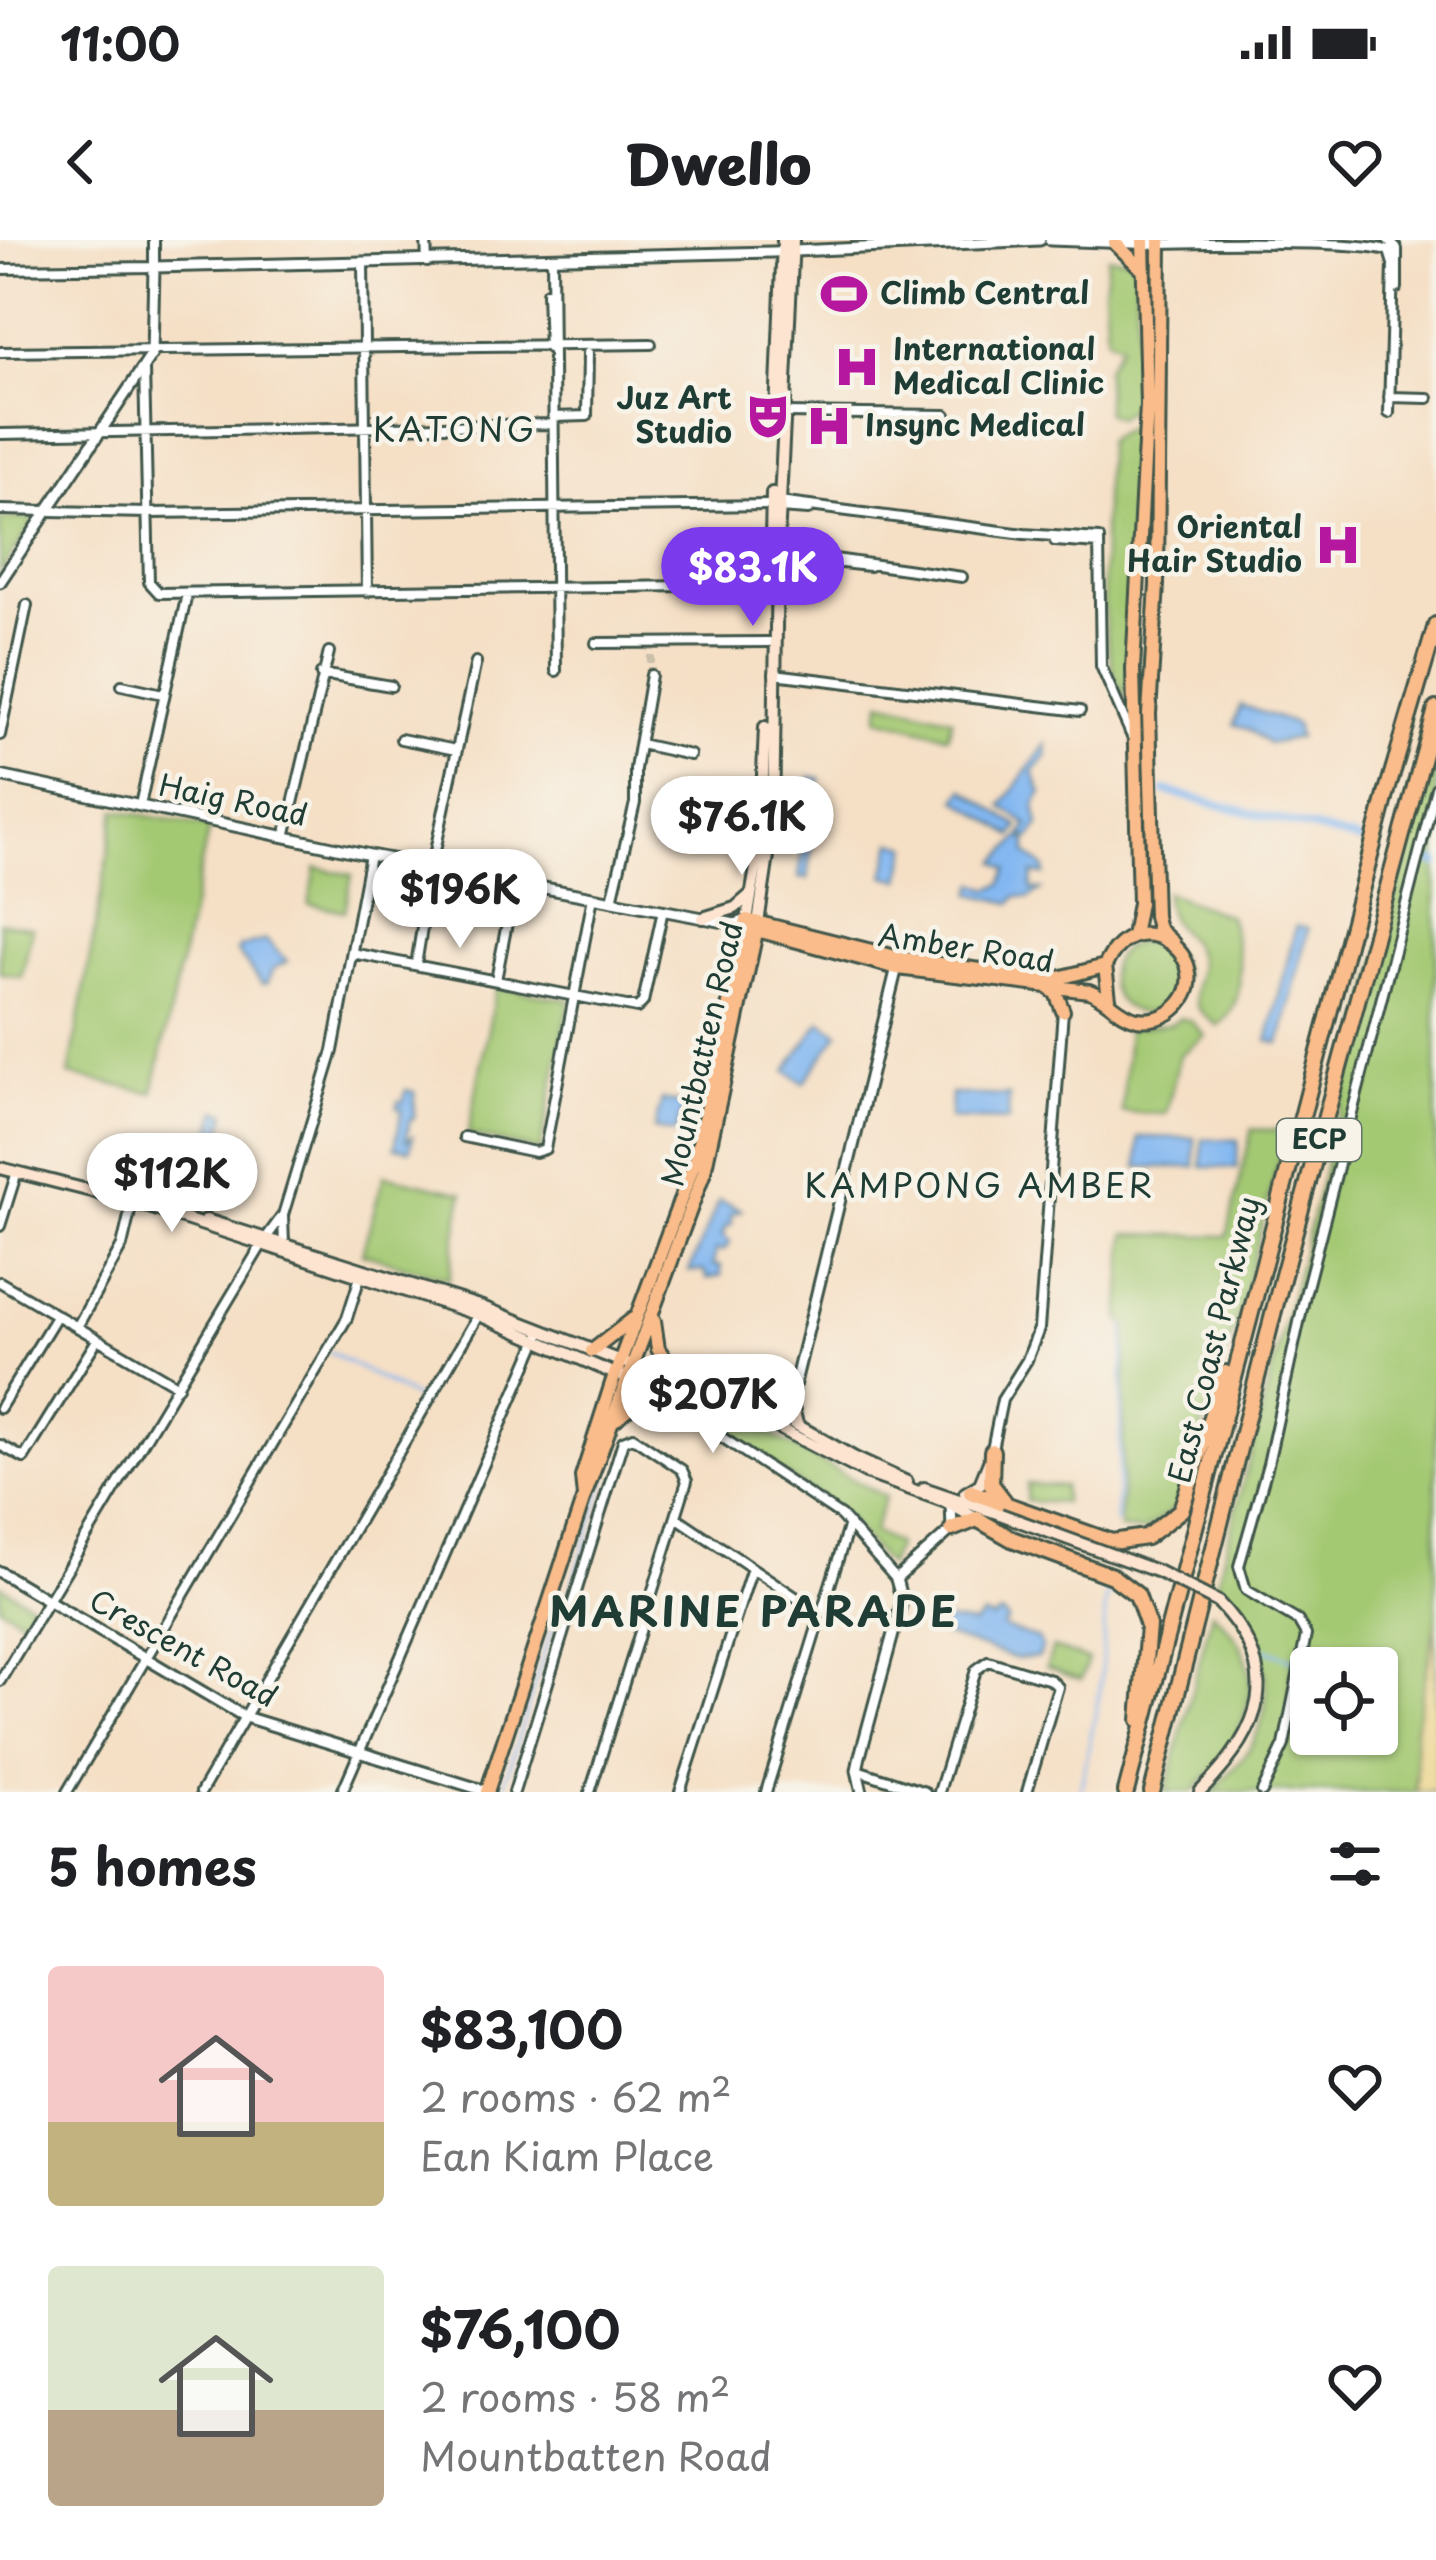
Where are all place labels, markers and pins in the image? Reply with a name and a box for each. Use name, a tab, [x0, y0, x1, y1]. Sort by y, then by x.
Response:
sports icon: Climb Central	[819, 269, 869, 319]
place label: Climb Central	[880, 269, 1089, 314]
place label: International Medical Clinic	[893, 325, 1104, 404]
hospital icon: International Medical Clinic	[832, 342, 882, 392]
place label: Juz Art Studio	[617, 374, 732, 453]
theatre icon: Juz Art Studio	[743, 391, 793, 441]
hospital icon: Insync Medical	[804, 401, 854, 451]
place label: Insync Medical	[865, 401, 1085, 446]
place label: Oriental Hair Studio	[1127, 503, 1302, 582]
hospital icon: Oriental Hair Studio	[1313, 520, 1363, 570]
pin: $83.1K	[655, 527, 851, 629]
pin: $76.1K	[644, 776, 840, 878]
pin: $196K	[376, 849, 544, 951]
pin: $112K	[88, 1133, 256, 1235]
pin: $207K	[629, 1354, 797, 1456]

